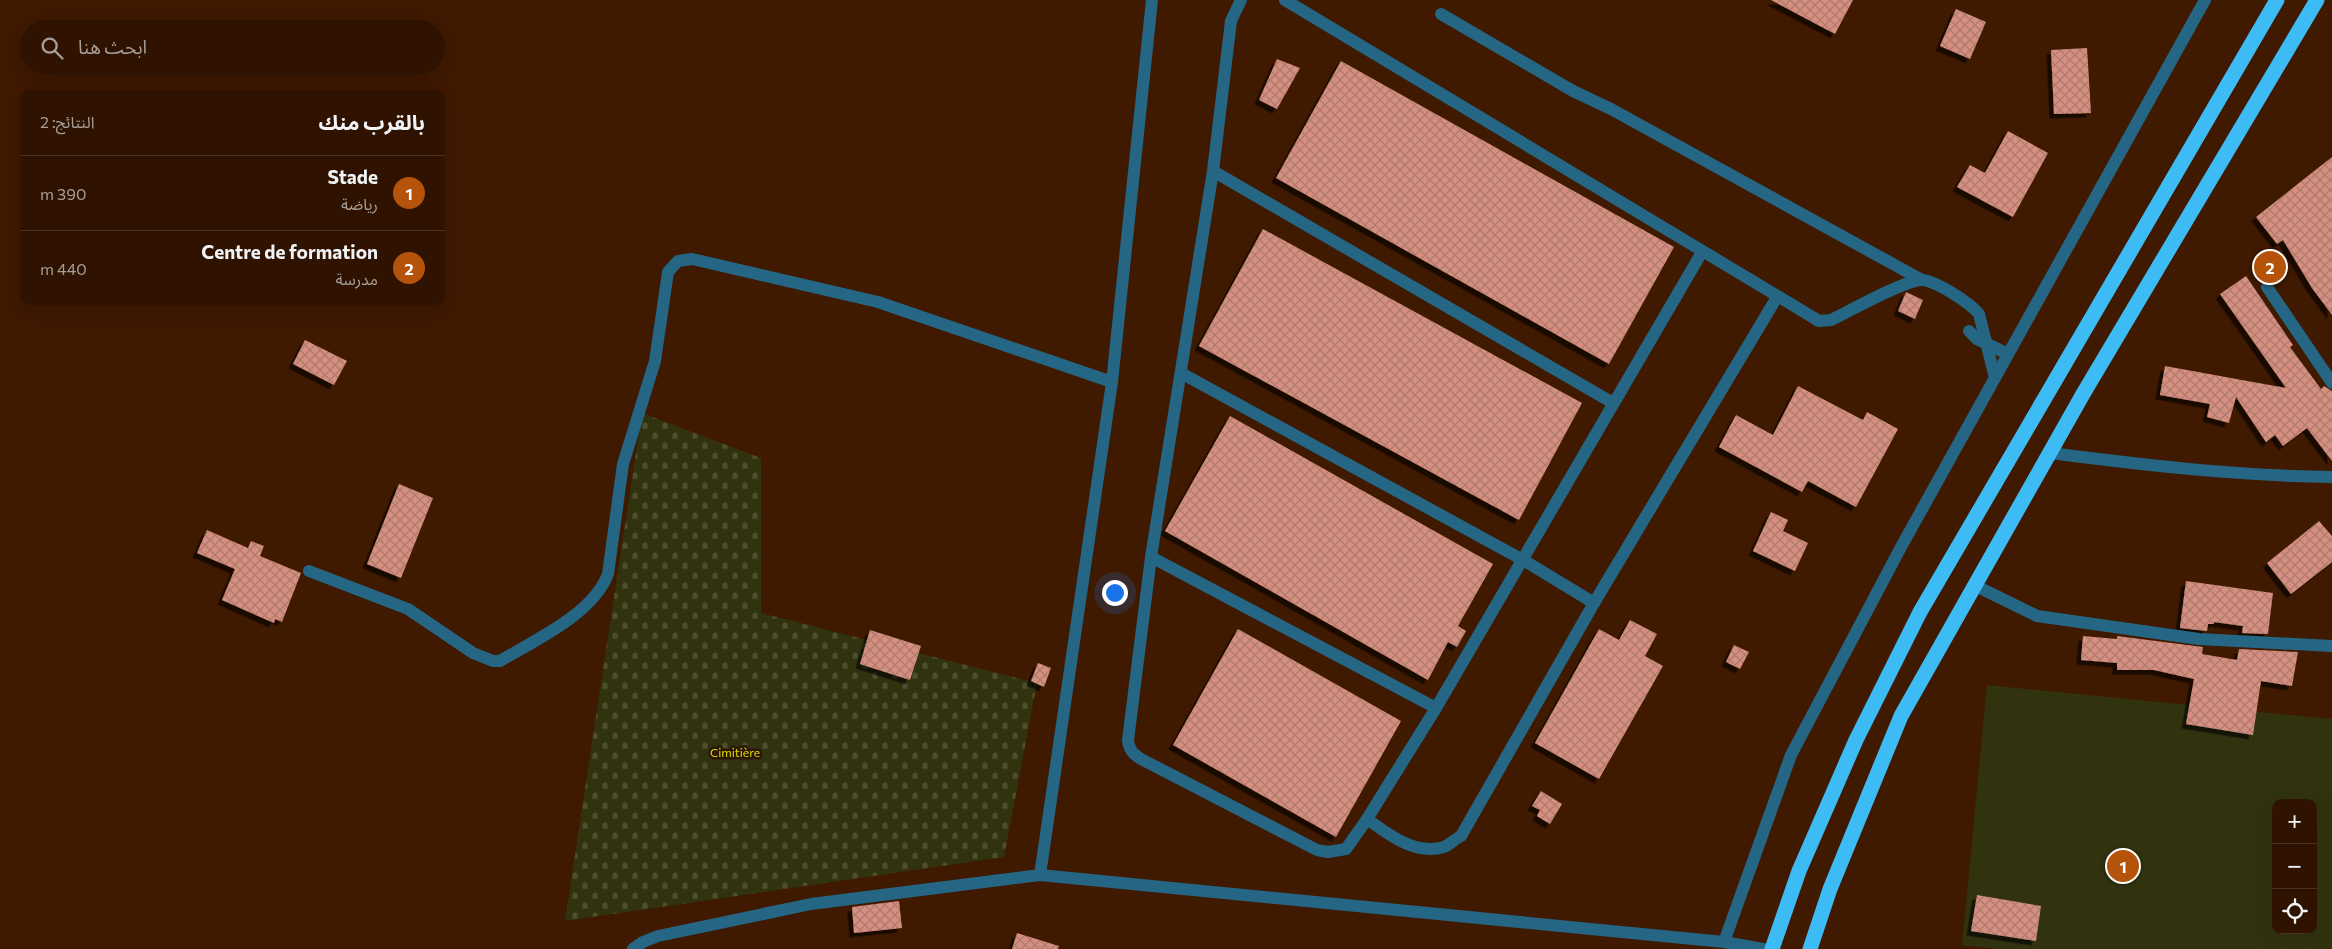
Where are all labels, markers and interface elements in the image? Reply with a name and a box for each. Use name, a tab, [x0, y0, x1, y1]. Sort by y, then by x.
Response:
search box	[20, 20, 445, 75]
icon: search	[38, 34, 66, 62]
text: ابحث هنا	[78, 35, 147, 58]
text: بالقرب منك	[319, 109, 425, 134]
text: النتائج: 2	[40, 112, 94, 131]
text: Stade	[328, 165, 378, 188]
text: 390 m	[40, 184, 86, 203]
text: 1	[405, 184, 413, 203]
text: رياضة	[341, 194, 378, 213]
text: Centre de formation	[201, 240, 378, 263]
pin: 2	[2254, 248, 2286, 286]
text: 440 m	[40, 259, 87, 278]
text: 2	[404, 259, 414, 278]
text: مدرسة	[335, 269, 378, 288]
your location	[1102, 580, 1128, 606]
park label: Cimitière	[710, 745, 760, 759]
map controls	[2272, 799, 2317, 934]
button: +	[2272, 799, 2317, 844]
button: −	[2272, 844, 2317, 889]
pin: 1	[2107, 847, 2139, 885]
button: locate	[2272, 889, 2317, 934]

